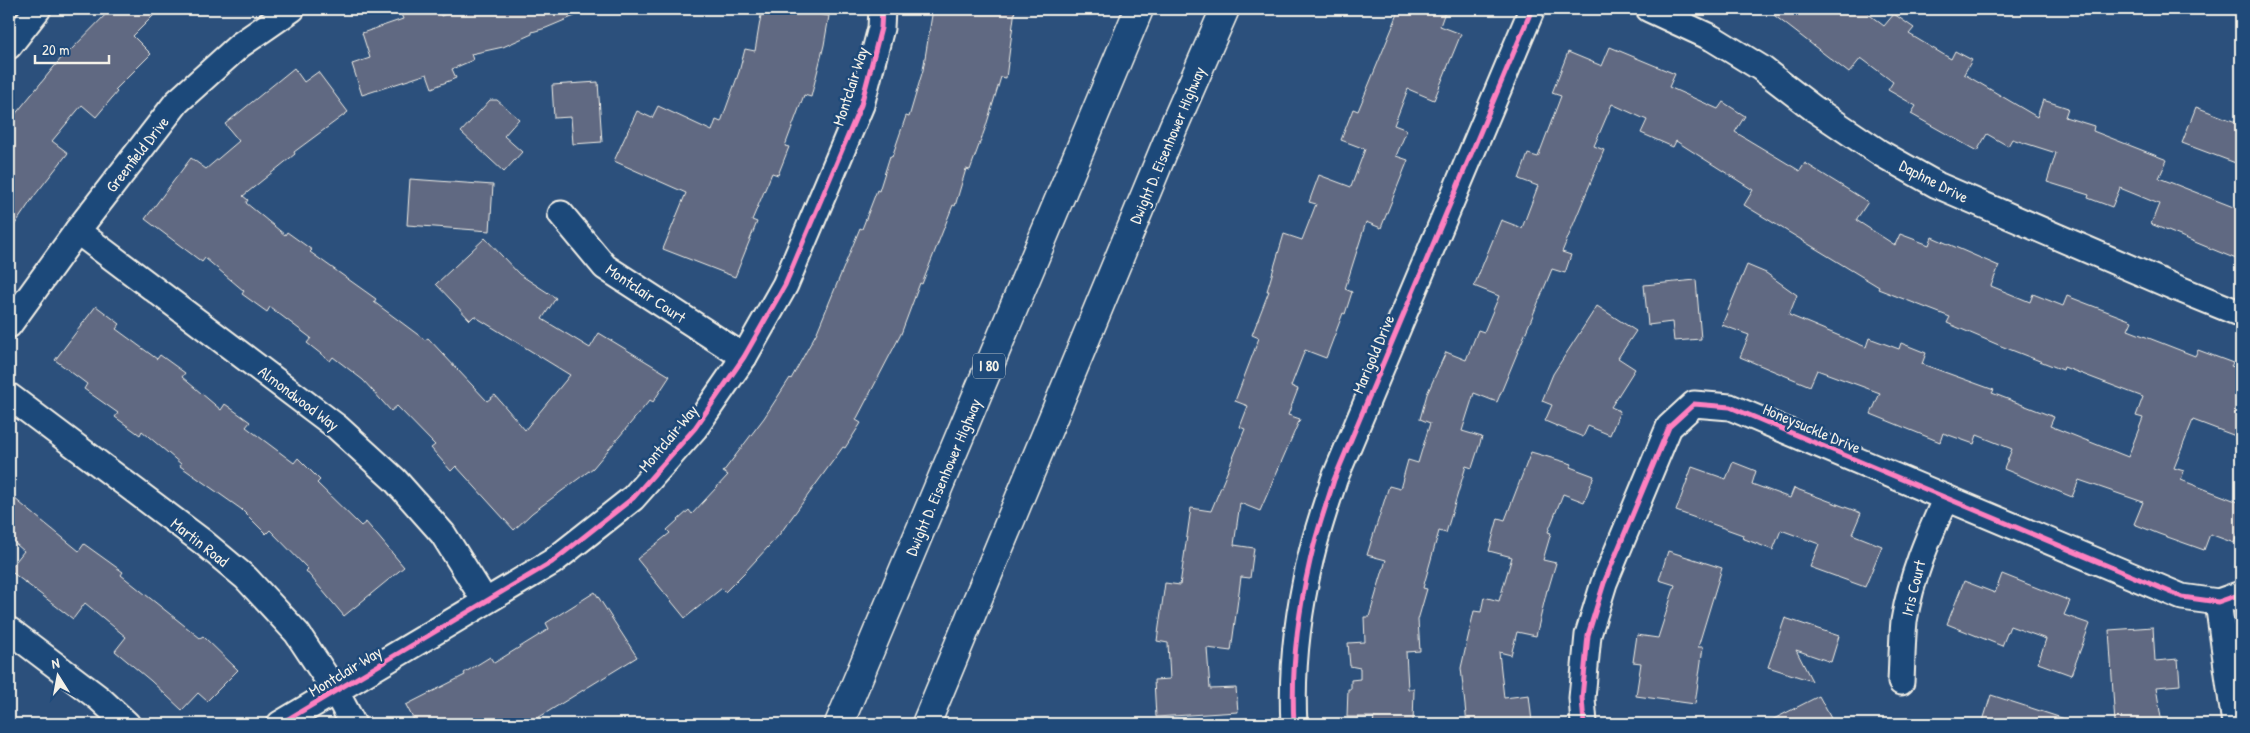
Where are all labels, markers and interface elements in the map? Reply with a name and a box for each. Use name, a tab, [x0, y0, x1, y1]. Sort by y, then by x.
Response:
scale bar	[35, 32, 109, 64]
text: 20 m	[42, 39, 69, 60]
street label: Montclair Way	[827, 44, 873, 128]
street label: Dwight D. Eisenhower Highway	[1124, 63, 1210, 227]
street label: Greenfield Drive	[100, 111, 174, 197]
street label: Daphne Drive	[1896, 154, 1973, 208]
street label: Montclair Court	[602, 258, 691, 328]
street label: Marigold Drive	[1347, 311, 1400, 397]
road number: I 80	[973, 354, 1005, 378]
street label: Almondwood Way	[254, 360, 344, 436]
street label: Dwight D. Eisenhower Highway	[900, 395, 986, 559]
street label: Honeysuckle Drive	[1760, 398, 1865, 459]
street label: Montclair Way	[633, 399, 703, 476]
street label: Martin Road	[166, 512, 234, 572]
street label: Iris Court	[1895, 557, 1931, 618]
street label: Montclair Way	[304, 640, 386, 701]
north arrow	[32, 650, 82, 700]
text: N	[50, 653, 61, 673]

